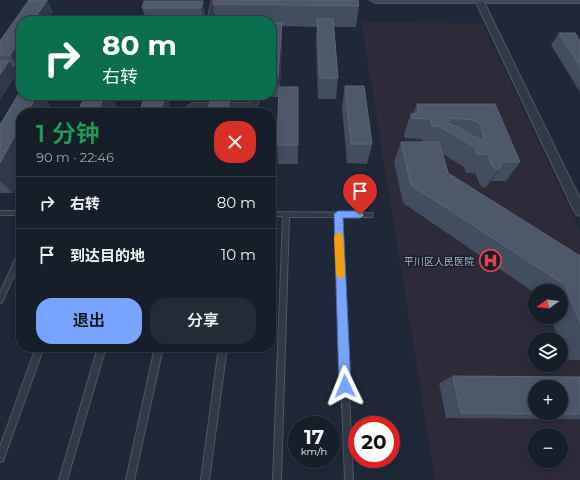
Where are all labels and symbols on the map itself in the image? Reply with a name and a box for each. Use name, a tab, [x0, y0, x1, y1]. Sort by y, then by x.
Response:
pin	[343, 174, 377, 215]
hospital icon: 平川区人民医院	[477, 248, 503, 274]
place label: 平川区人民医院	[404, 255, 474, 268]
north arrow	[528, 284, 568, 324]
position arrow	[324, 365, 366, 407]
speed limit sign: 20	[348, 416, 400, 468]

